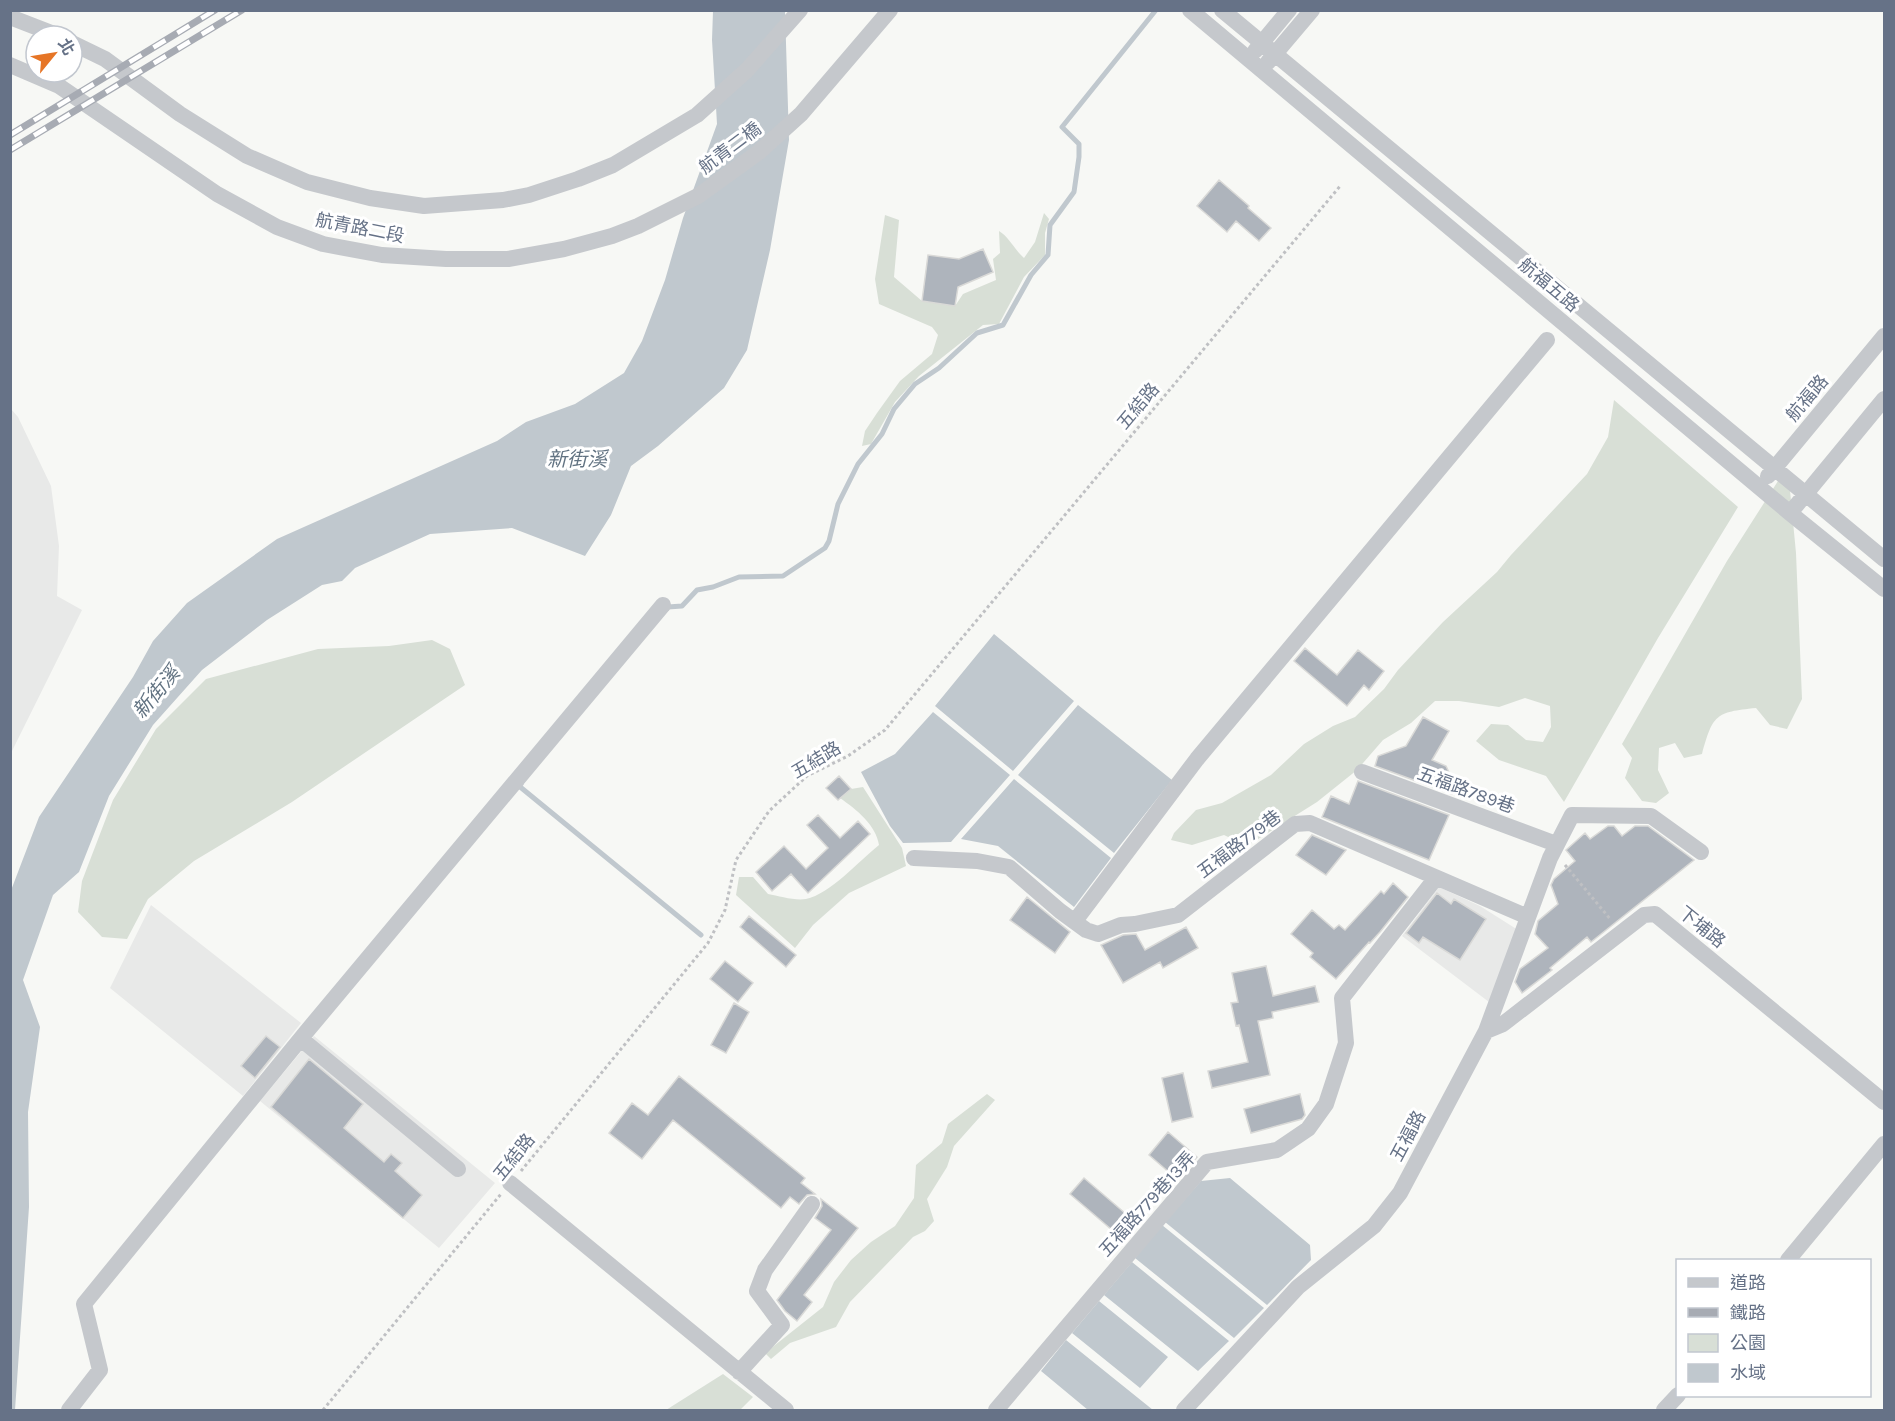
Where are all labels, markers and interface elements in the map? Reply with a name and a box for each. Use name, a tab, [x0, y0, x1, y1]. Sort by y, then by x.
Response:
north arrow	[24, 24, 84, 84]
text: 北	[54, 35, 79, 58]
street label: 航青二橋	[695, 118, 765, 178]
street label: 航青路二段	[314, 209, 406, 247]
street label: 航福五路	[1514, 253, 1584, 317]
street label: 航福路	[1781, 370, 1833, 426]
street label: 五結路	[1112, 378, 1164, 434]
water label: 新街溪	[547, 448, 610, 471]
water label: 新街溪	[128, 660, 186, 723]
street label: 五結路	[787, 737, 845, 783]
street label: 五福路789巷	[1414, 762, 1518, 818]
street label: 五福路779巷	[1193, 805, 1285, 883]
street label: 下埔路	[1674, 901, 1730, 953]
street label: 五福路	[1386, 1107, 1430, 1165]
street label: 五結路	[488, 1129, 540, 1185]
street label: 五福路779巷13弄	[1094, 1147, 1200, 1261]
legend	[1676, 1259, 1871, 1397]
text: 道路	[1730, 1272, 1766, 1294]
text: 鐵路	[1730, 1302, 1766, 1324]
text: 公園	[1730, 1332, 1766, 1354]
text: 水域	[1730, 1362, 1766, 1384]

